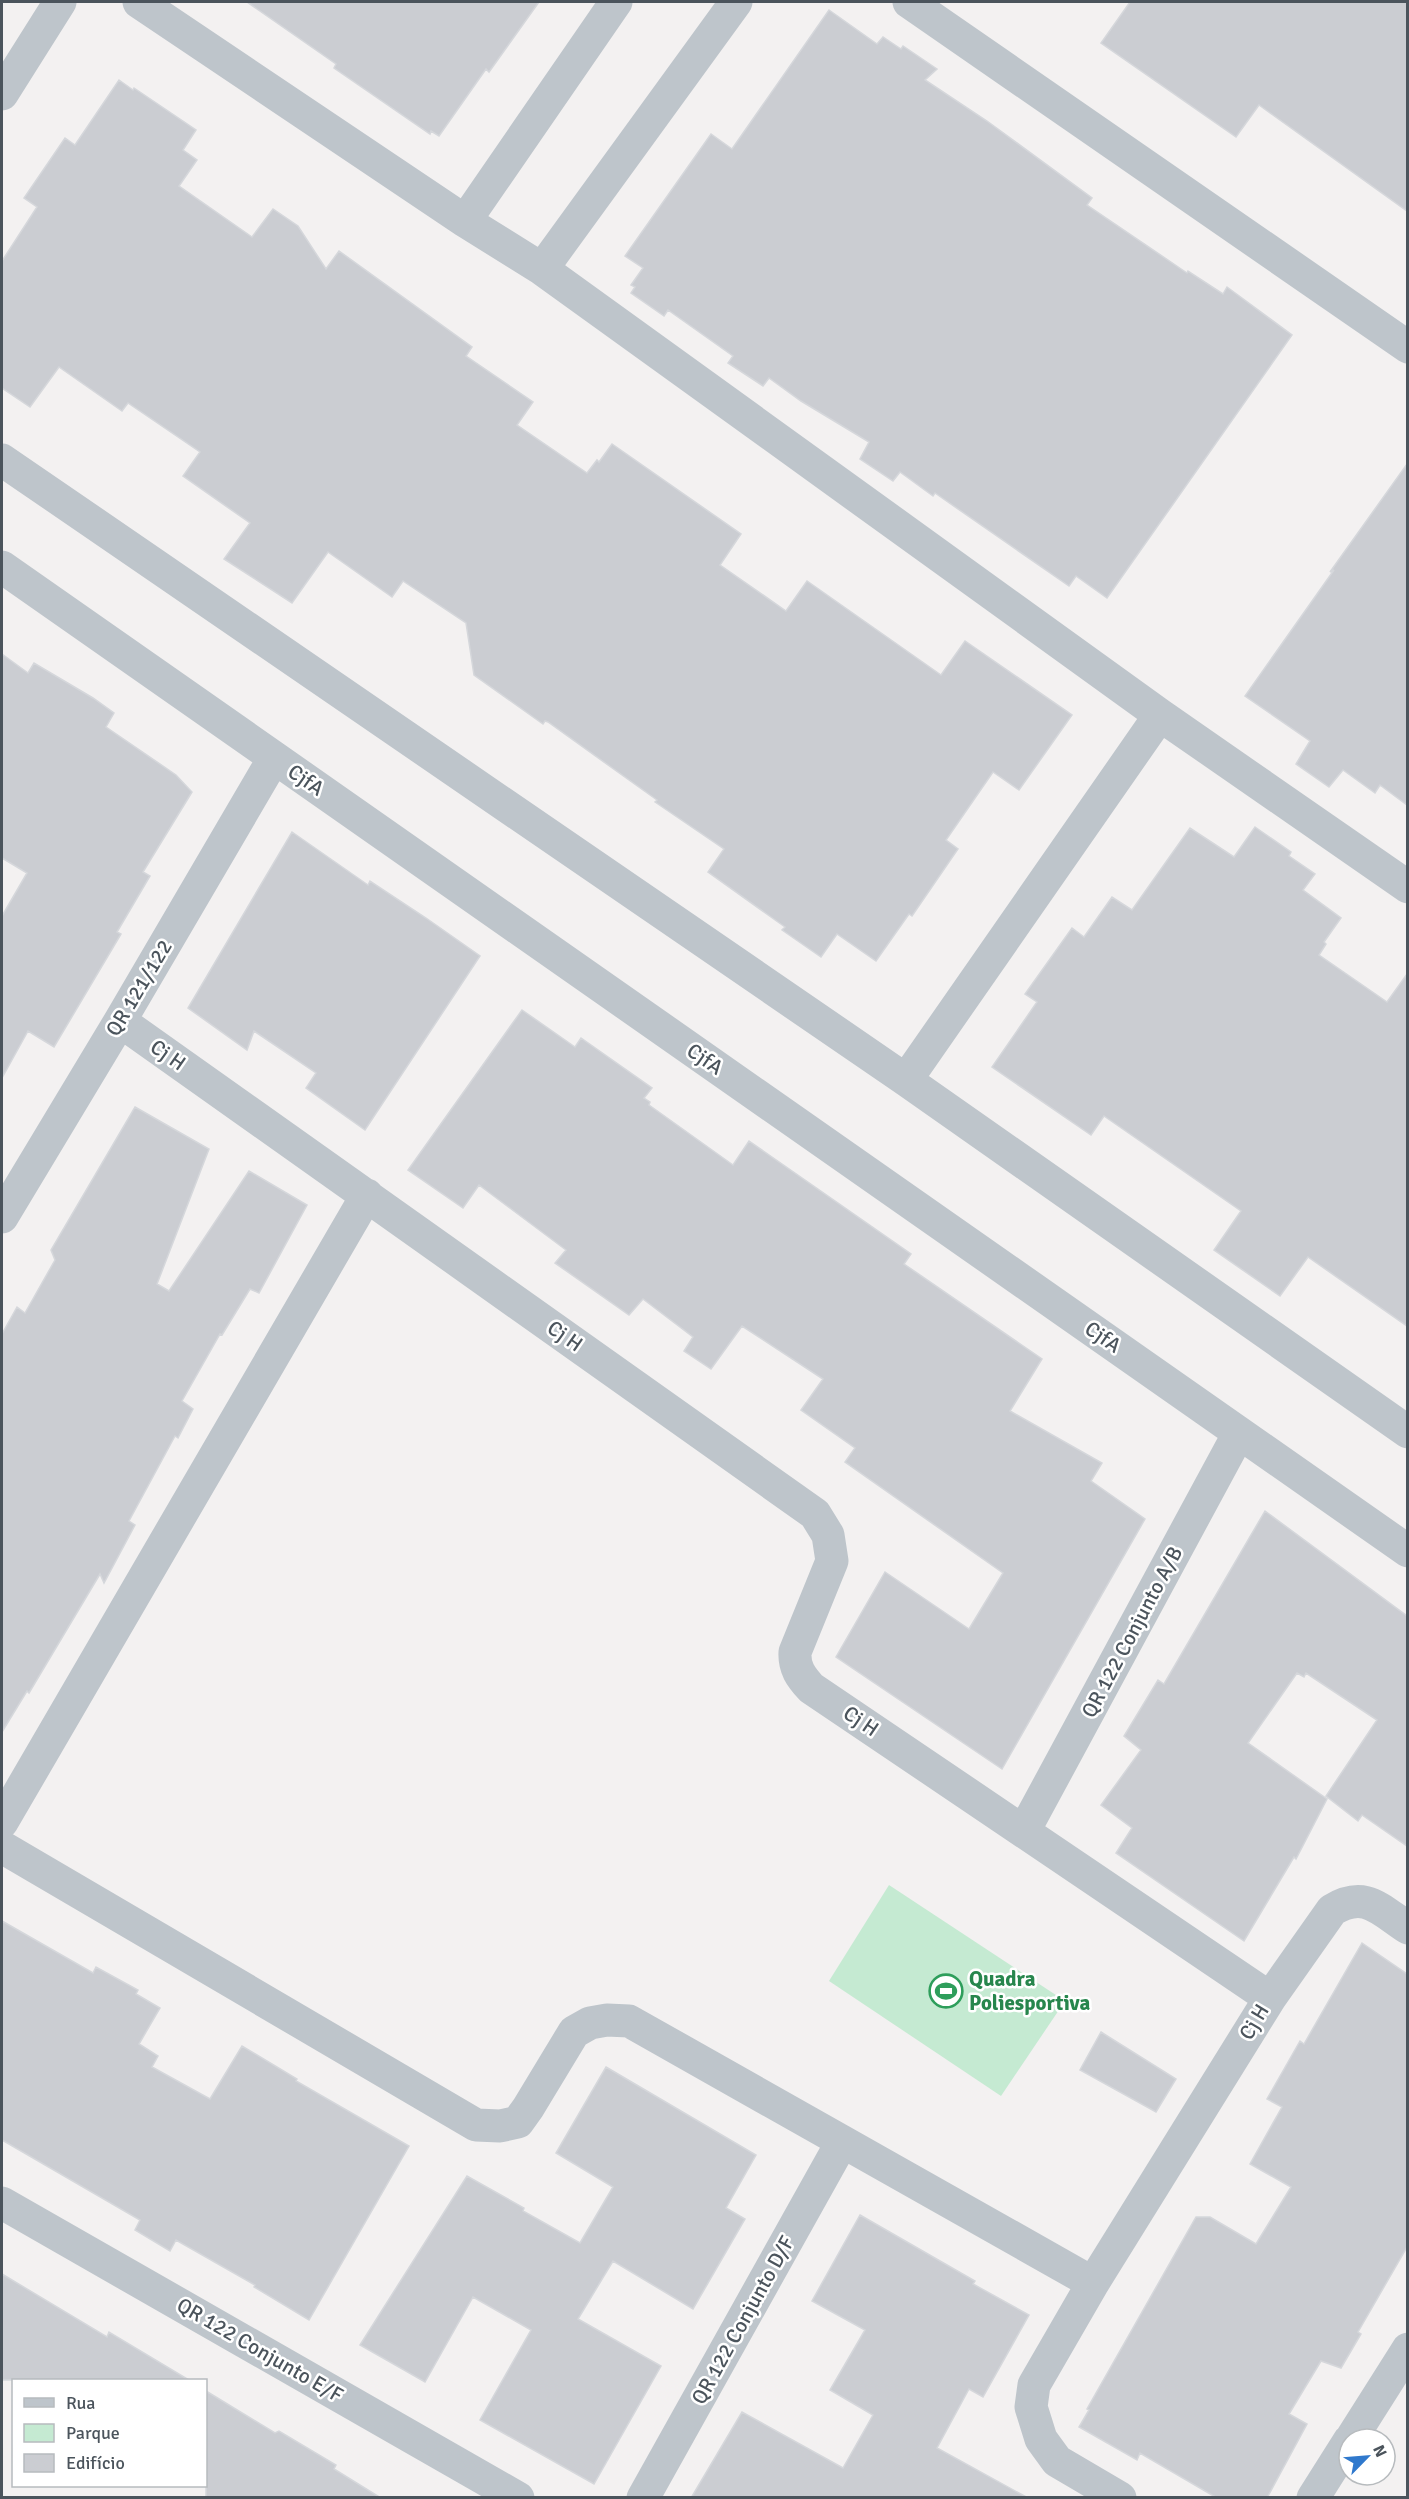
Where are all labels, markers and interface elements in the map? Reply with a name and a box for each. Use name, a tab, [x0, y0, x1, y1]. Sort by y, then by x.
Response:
street label: CjfA	[283, 758, 329, 802]
street label: QR 121/122	[100, 935, 178, 1041]
street label: Cj H	[145, 1034, 191, 1076]
street label: CjfA	[682, 1037, 728, 1081]
street label: Cj H	[542, 1315, 588, 1357]
street label: CjfA	[1080, 1315, 1126, 1359]
street label: QR 122 Conjunto A/B	[1076, 1542, 1188, 1722]
street label: Cj H	[838, 1700, 884, 1742]
place label: Quadra Poliesportiva	[969, 1966, 1091, 2016]
sports icon: Quadra Poliesportiva	[928, 1973, 964, 2009]
street label: Cj H	[1233, 1999, 1275, 2045]
street label: QR 122 Conjunto D/F	[686, 2231, 800, 2409]
street label: QR 122 Conjunto E/F	[172, 2292, 348, 2408]
legend	[12, 2379, 207, 2487]
text: Rua	[66, 2392, 95, 2414]
text: Parque	[66, 2422, 120, 2444]
north arrow	[1337, 2427, 1397, 2487]
text: N	[1368, 2442, 1391, 2460]
text: Edifício	[66, 2452, 125, 2474]

